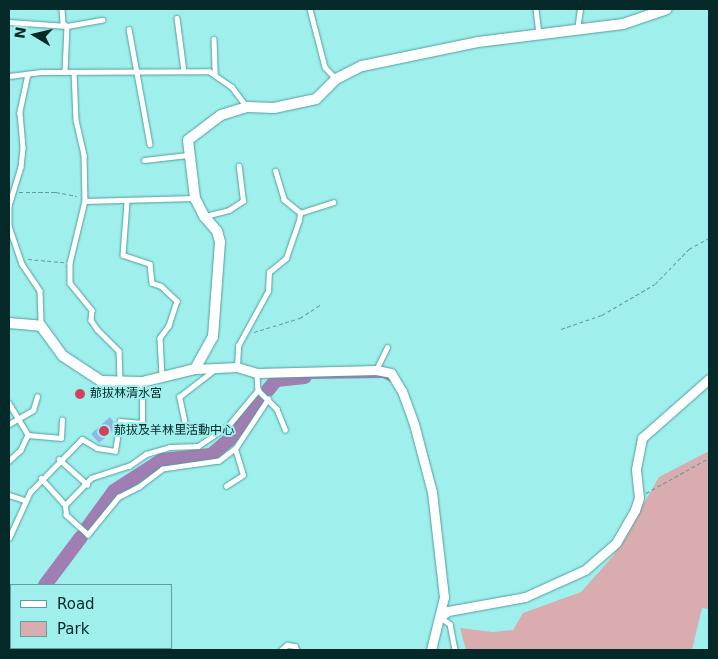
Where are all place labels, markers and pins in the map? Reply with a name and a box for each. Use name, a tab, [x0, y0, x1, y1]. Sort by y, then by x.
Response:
place label: 𦰡拔林清水宮	[90, 387, 162, 401]
marker: 𦰡拔林清水宮	[74, 388, 86, 400]
place label: 𦰡拔及羊林里活動中心	[114, 424, 234, 438]
marker: 𦰡拔及羊林里活動中心	[98, 425, 110, 437]

